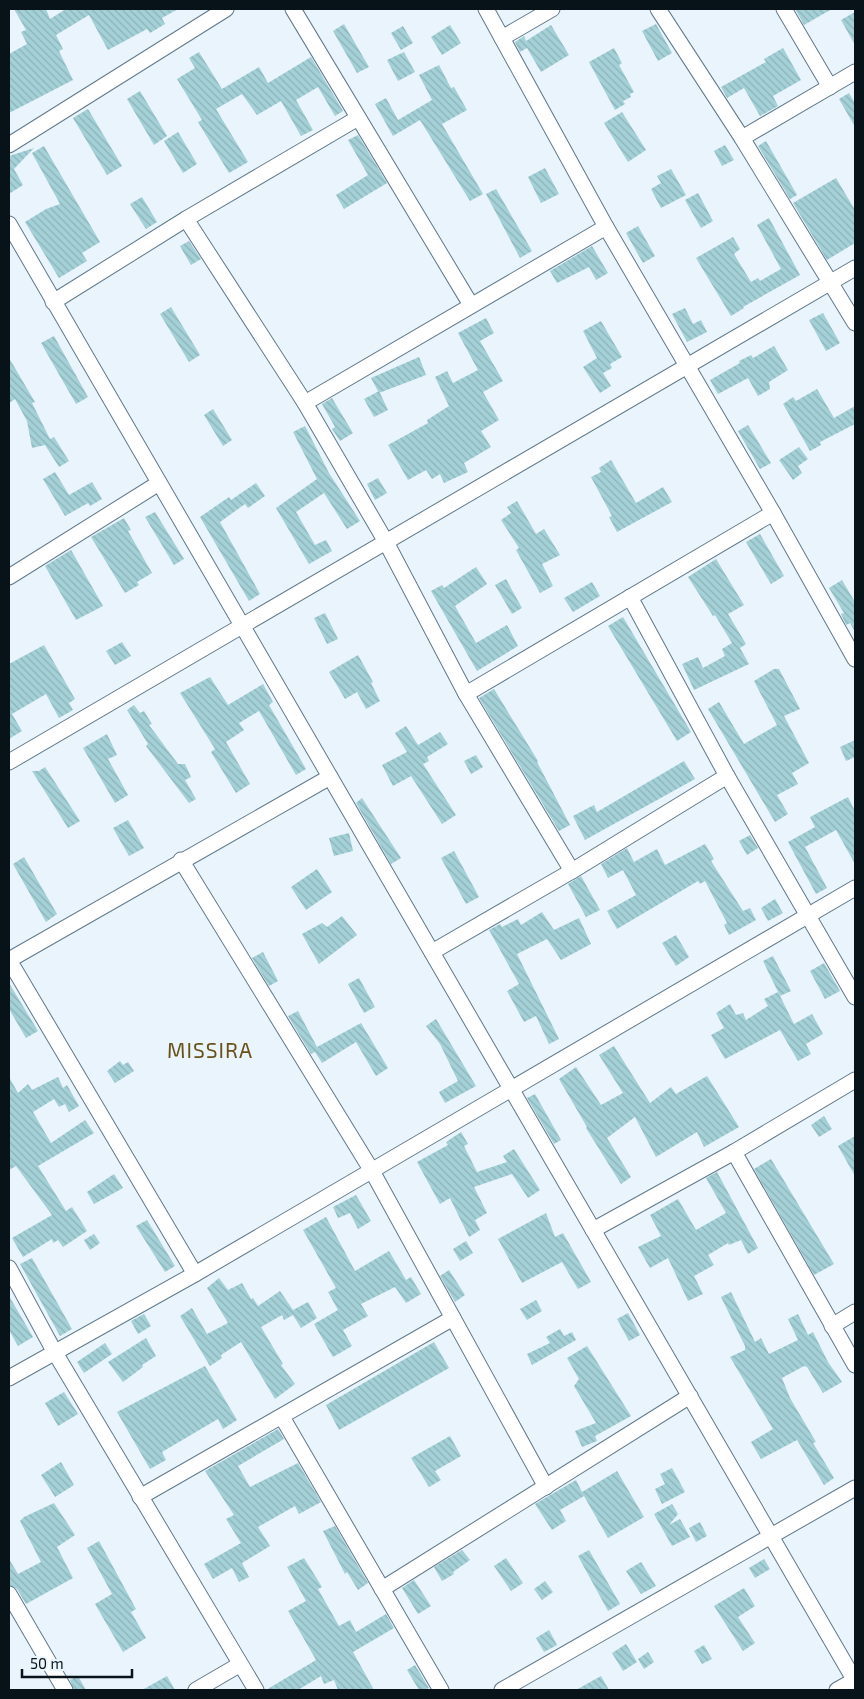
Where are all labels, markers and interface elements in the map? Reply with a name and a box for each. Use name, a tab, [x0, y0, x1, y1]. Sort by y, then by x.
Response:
district label: MISSIRA	[167, 1037, 253, 1062]
scale bar	[22, 1646, 132, 1678]
text: 50 m	[30, 1654, 64, 1672]

